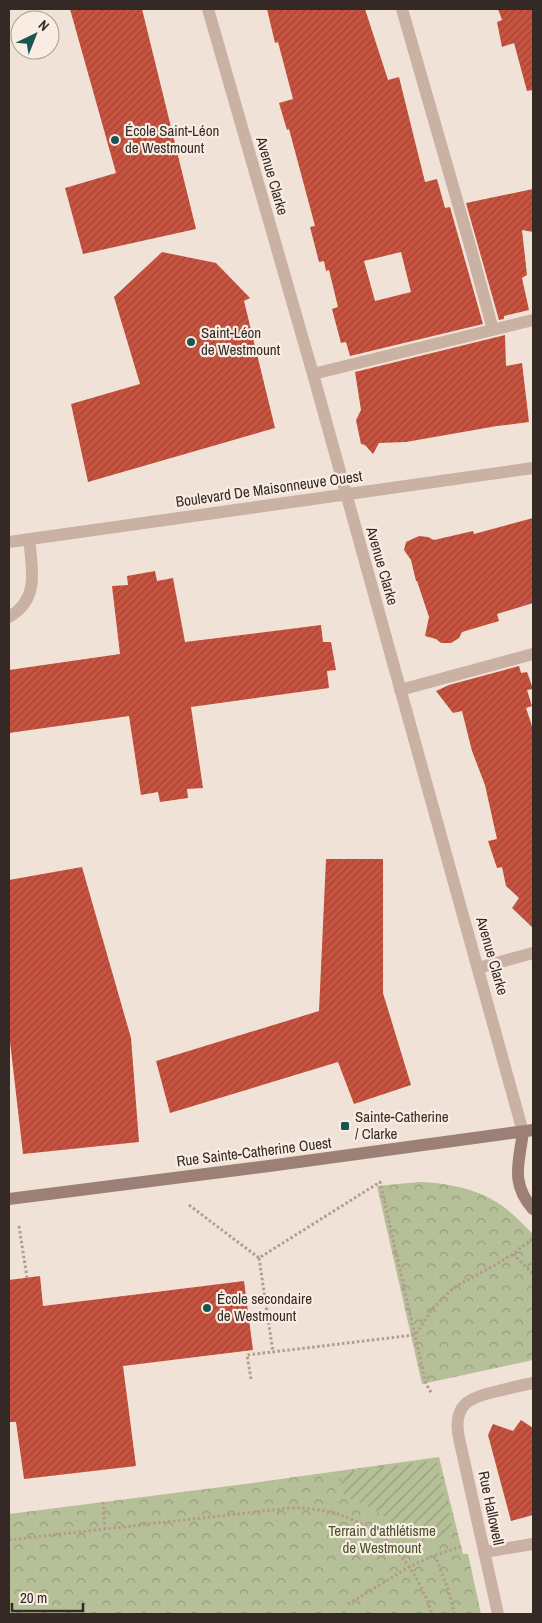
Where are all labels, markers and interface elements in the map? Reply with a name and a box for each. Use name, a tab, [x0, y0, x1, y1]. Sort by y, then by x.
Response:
north arrow	[10, 10, 60, 60]
text: N	[35, 16, 53, 35]
place label: École Saint-Léon de Westmount	[125, 120, 219, 158]
street label: Avenue Clarke	[251, 133, 294, 218]
marker: École Saint-Léon de Westmount	[109, 134, 121, 146]
place label: Saint-Léon de Westmount	[201, 322, 281, 360]
marker: Saint-Léon de Westmount	[185, 336, 197, 348]
street label: Boulevard De Maisonneuve Ouest	[174, 465, 364, 512]
street label: Avenue Clarke	[361, 523, 404, 608]
street label: Avenue Clarke	[471, 913, 514, 998]
place label: Sainte-Catherine / Clarke	[355, 1106, 449, 1144]
marker: Sainte-Catherine / Clarke	[339, 1120, 351, 1132]
street label: Rue Sainte-Catherine Ouest	[175, 1132, 333, 1171]
place label: École secondaire de Westmount	[217, 1288, 312, 1326]
marker: École secondaire de Westmount	[201, 1302, 213, 1314]
street label: Rue Hallowell	[473, 1469, 510, 1547]
park label: Terrain d'athlétisme de Westmount	[328, 1520, 436, 1558]
scale bar	[12, 1580, 84, 1612]
text: 20 m	[20, 1587, 47, 1608]

